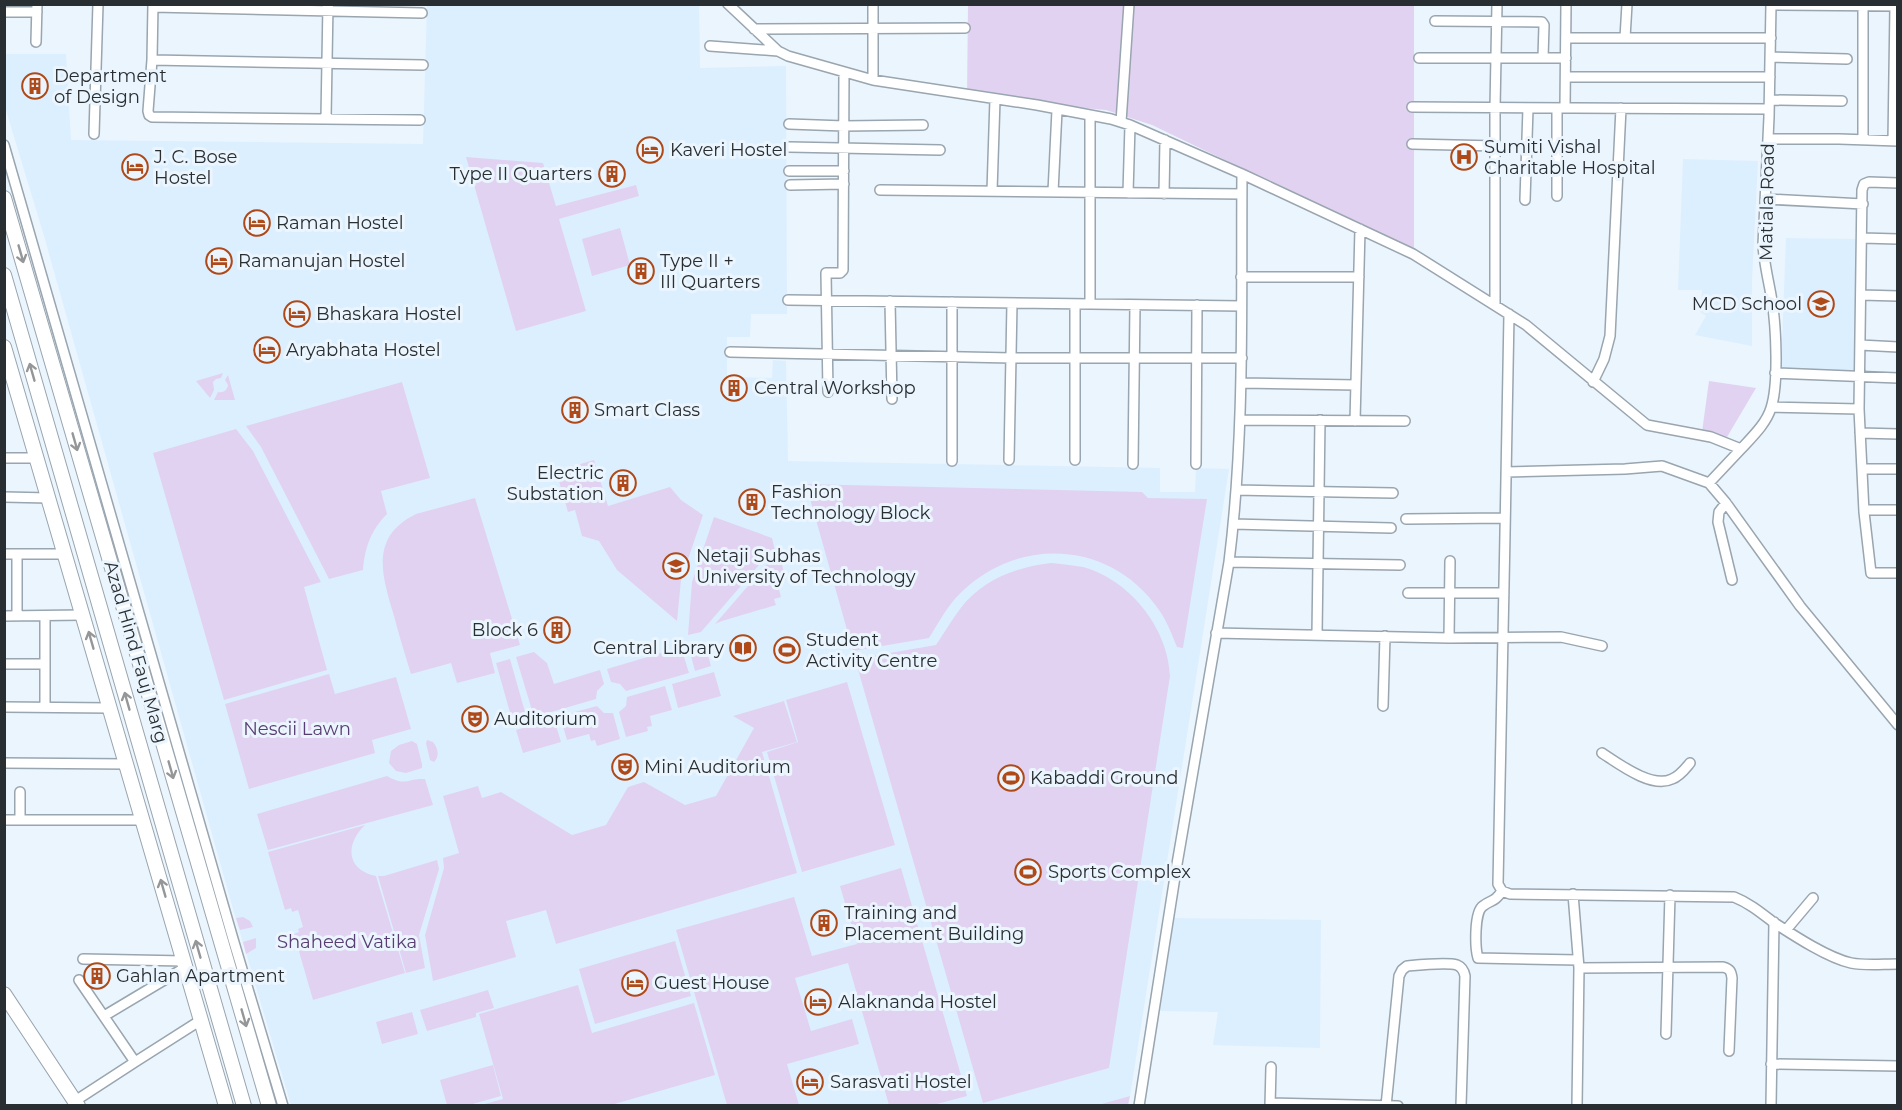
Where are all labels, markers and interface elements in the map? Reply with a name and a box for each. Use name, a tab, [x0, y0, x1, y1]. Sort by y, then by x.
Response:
place label: Department of Design	[54, 65, 167, 108]
building icon: Department of Design	[20, 71, 50, 101]
hotel icon: Kaveri Hostel	[635, 135, 665, 165]
place label: Sumiti Vishal Charitable Hospital	[1484, 136, 1656, 179]
place label: Kaveri Hostel	[670, 139, 787, 161]
hospital icon: Sumiti Vishal Charitable Hospital	[1449, 142, 1479, 172]
street label: Matiala Road	[1755, 143, 1779, 261]
place label: J. C. Bose Hostel	[153, 146, 238, 189]
hotel icon: J. C. Bose Hostel	[120, 152, 150, 182]
building icon: Type II Quarters	[597, 159, 627, 189]
place label: Type II Quarters	[449, 163, 592, 185]
hotel icon: Raman Hostel	[242, 208, 272, 238]
place label: Raman Hostel	[276, 212, 404, 234]
one-way arrow	[16, 245, 27, 264]
hotel icon: Ramanujan Hostel	[204, 246, 234, 276]
place label: Ramanujan Hostel	[238, 250, 405, 272]
place label: Type II + III Quarters	[660, 250, 760, 293]
building icon: Type II + III Quarters	[626, 256, 656, 286]
school or university icon: MCD School	[1806, 289, 1836, 319]
place label: MCD School	[1692, 293, 1802, 315]
hotel icon: Bhaskara Hostel	[282, 299, 312, 329]
place label: Bhaskara Hostel	[316, 303, 462, 325]
hotel icon: Aryabhata Hostel	[252, 335, 282, 365]
place label: Aryabhata Hostel	[286, 339, 441, 361]
one-way arrow	[26, 363, 38, 382]
building icon: Central Workshop	[719, 373, 749, 403]
place label: Central Workshop	[754, 377, 916, 399]
building icon: Smart Class	[560, 395, 590, 425]
place label: Smart Class	[594, 399, 700, 421]
one-way arrow	[70, 432, 81, 451]
place label: Electric Substation	[507, 462, 604, 505]
building icon: Electric Substation	[608, 468, 638, 498]
place label: Fashion Technology Block	[771, 481, 930, 524]
building icon: Fashion Technology Block	[737, 487, 767, 517]
place label: Netaji Subhas University of Technology	[696, 545, 916, 588]
school or university icon: Netaji Subhas University of Technology	[661, 551, 691, 581]
street label: Azad Hind Fauj Marg	[99, 558, 173, 746]
building icon: Block 6	[542, 615, 572, 645]
place label: Block 6	[472, 619, 538, 641]
place label: Student Activity Centre	[806, 629, 937, 672]
one-way arrow	[84, 631, 96, 650]
library icon: Central Library	[728, 633, 758, 663]
sports icon: Student Activity Centre	[772, 635, 802, 665]
place label: Central Library	[593, 637, 724, 659]
one-way arrow	[121, 692, 132, 711]
theatre icon: Auditorium	[460, 704, 490, 734]
place label: Auditorium	[494, 708, 597, 730]
park label: Nescii Lawn	[243, 718, 351, 740]
theatre icon: Mini Auditorium	[610, 752, 640, 782]
place label: Mini Auditorium	[644, 756, 791, 778]
one-way arrow	[166, 760, 177, 779]
sports icon: Kabaddi Ground	[996, 763, 1026, 793]
place label: Kabaddi Ground	[1030, 767, 1179, 789]
sports icon: Sports Complex	[1013, 857, 1043, 887]
place label: Sports Complex	[1048, 861, 1191, 883]
one-way arrow	[157, 879, 168, 898]
place label: Training and Placement Building	[844, 902, 1024, 945]
building icon: Training and Placement Building	[809, 908, 839, 938]
park label: Shaheed Vatika	[277, 931, 417, 953]
one-way arrow	[192, 939, 204, 958]
building icon: Gahlan Apartment	[82, 961, 112, 991]
place label: Gahlan Apartment	[116, 965, 285, 987]
hotel icon: Guest House	[620, 968, 650, 998]
place label: Guest House	[654, 972, 769, 994]
hotel icon: Alaknanda Hostel	[803, 987, 833, 1017]
place label: Alaknanda Hostel	[838, 991, 997, 1013]
one-way arrow	[239, 1008, 250, 1027]
hotel icon: Sarasvati Hostel	[795, 1067, 825, 1097]
place label: Sarasvati Hostel	[830, 1071, 972, 1093]

